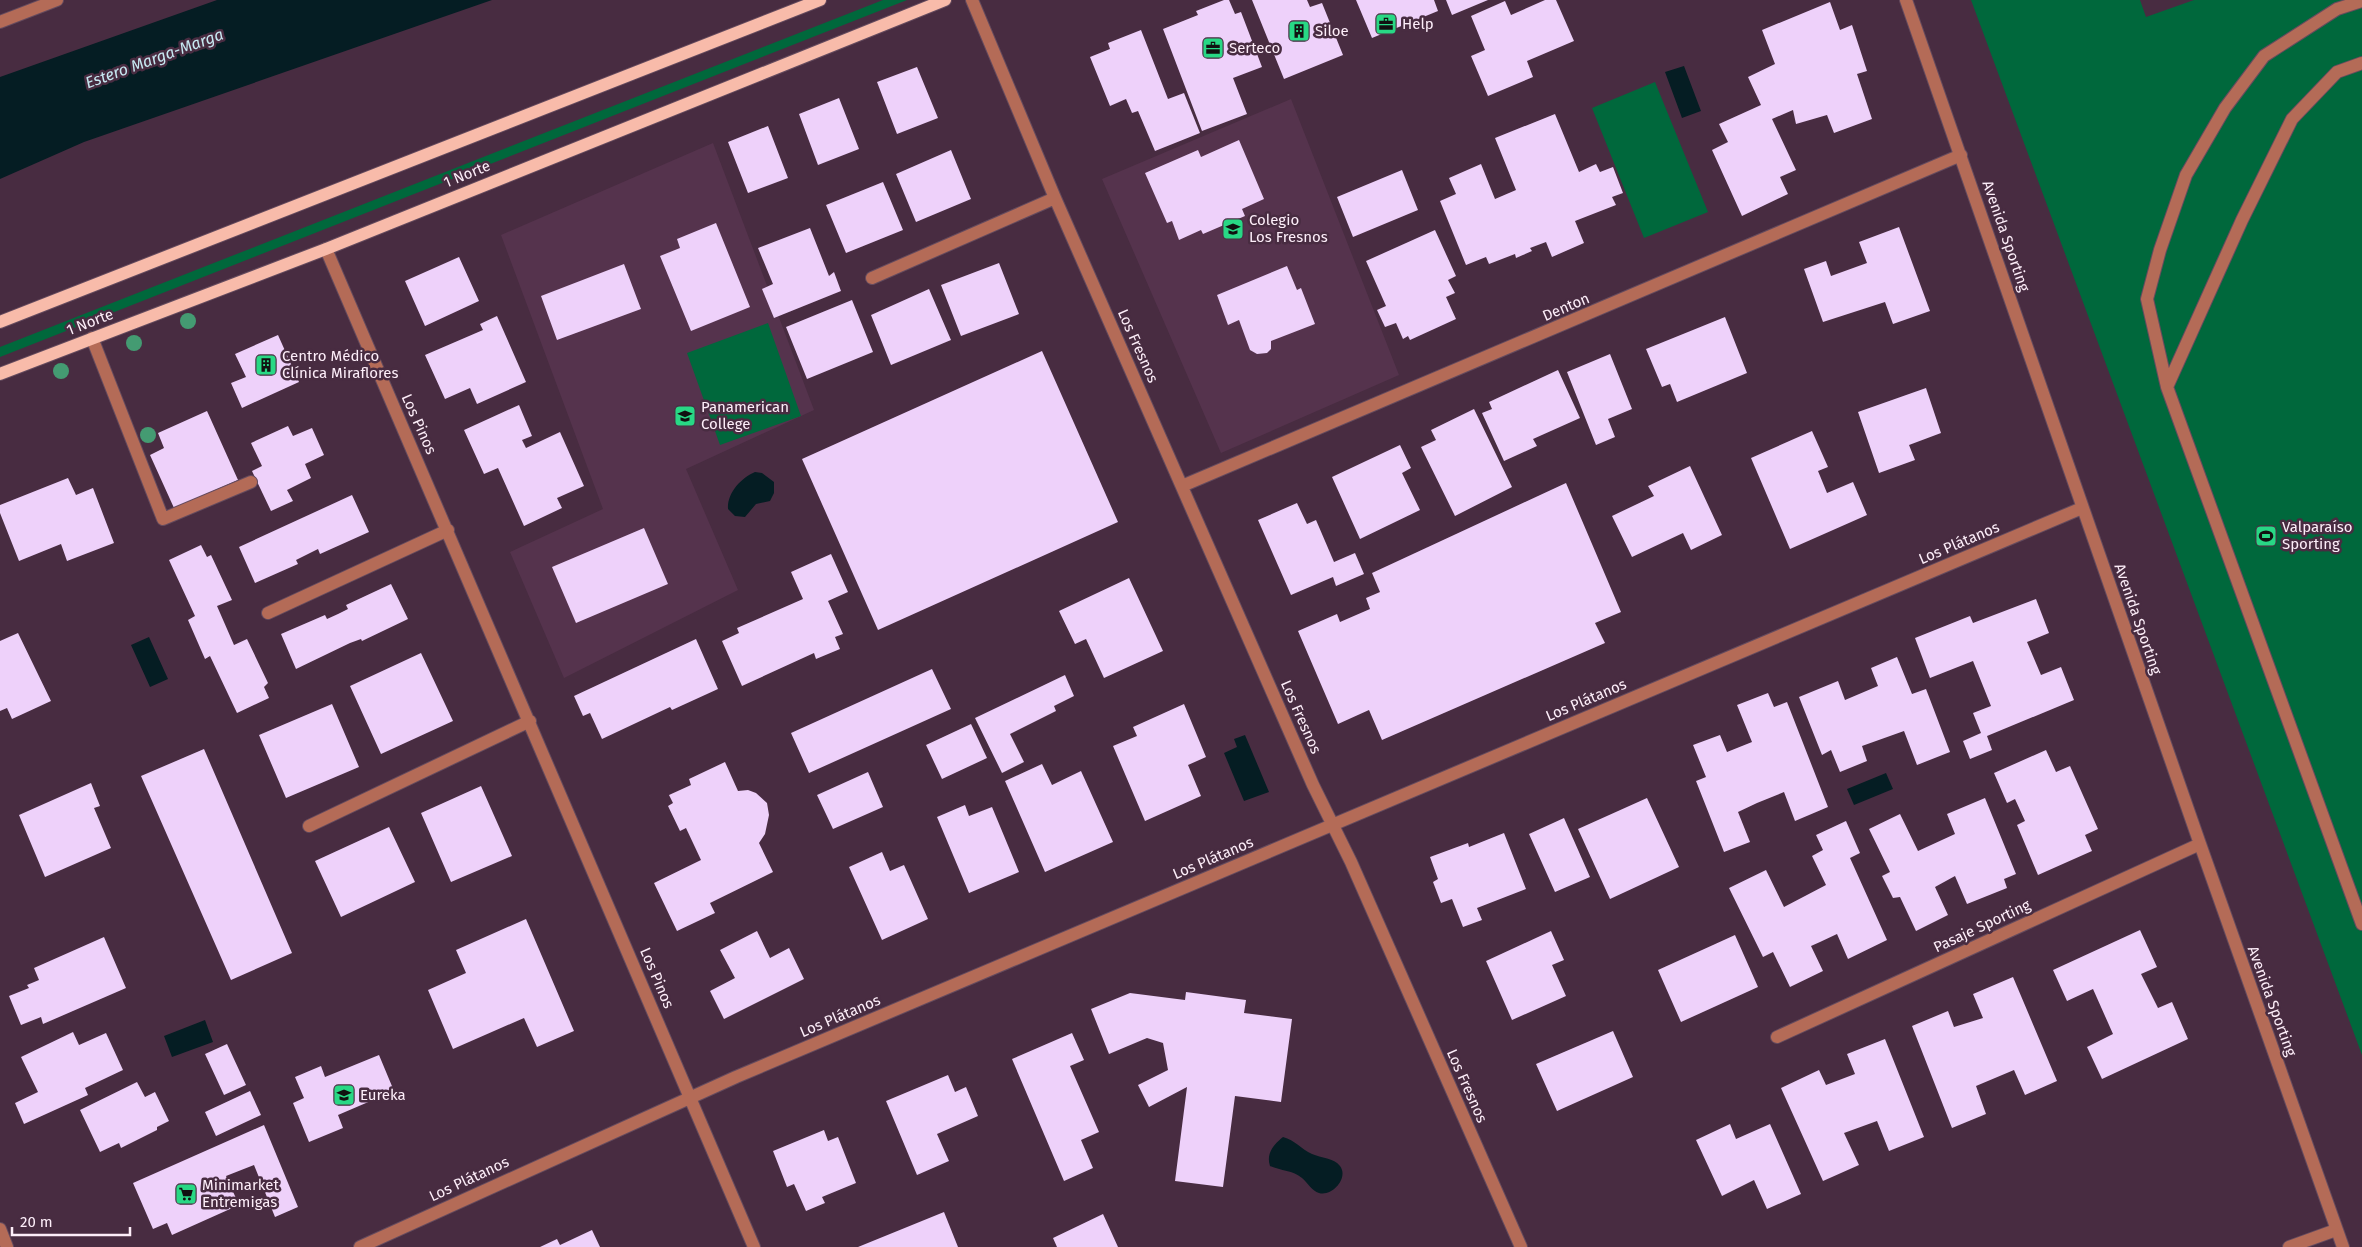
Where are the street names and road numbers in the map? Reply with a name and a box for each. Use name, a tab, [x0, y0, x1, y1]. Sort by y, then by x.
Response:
street label: 1 Norte	[441, 157, 493, 191]
street label: Avenida Sporting	[1979, 178, 2033, 294]
street label: Denton	[1540, 289, 1592, 325]
street label: 1 Norte	[64, 305, 116, 339]
street label: Los Fresnos	[1114, 306, 1162, 386]
street label: Los Pinos	[398, 391, 440, 457]
street label: Los Plátanos	[1916, 518, 2002, 568]
street label: Avenida Sporting	[2111, 561, 2165, 677]
street label: Los Plátanos	[1543, 675, 1629, 725]
street label: Los Fresnos	[1277, 677, 1325, 757]
street label: Los Plátanos	[1170, 833, 1256, 883]
street label: Pasaje Sporting	[1931, 896, 2034, 956]
street label: Avenida Sporting	[2244, 943, 2300, 1059]
street label: Los Pinos	[636, 945, 678, 1011]
street label: Los Plátanos	[797, 991, 883, 1041]
street label: Los Fresnos	[1443, 1046, 1491, 1126]
street label: Los Plátanos	[426, 1153, 512, 1205]

